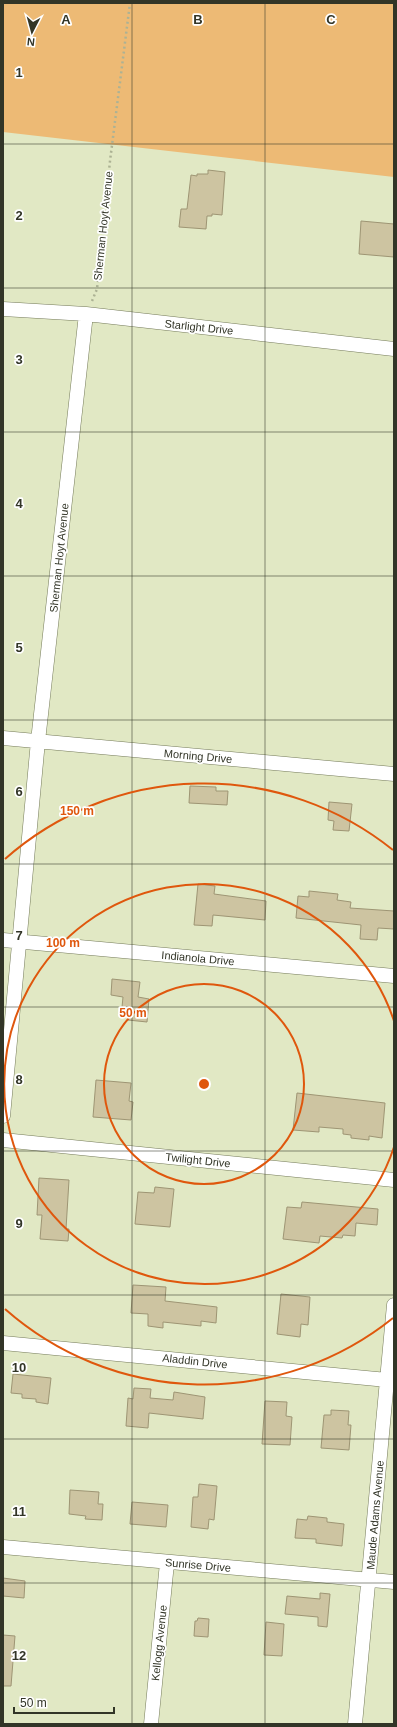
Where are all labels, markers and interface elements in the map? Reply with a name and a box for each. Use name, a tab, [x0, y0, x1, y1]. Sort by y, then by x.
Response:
north arrow	[12, 12, 52, 52]
text: A	[61, 12, 71, 27]
text: B	[193, 12, 203, 27]
text: C	[326, 12, 336, 27]
text: N	[26, 36, 36, 48]
text: 1	[15, 65, 23, 80]
street label: Sherman Hoyt Avenue	[91, 171, 115, 281]
text: 2	[15, 208, 23, 223]
street label: Starlight Drive	[164, 317, 234, 337]
text: 3	[15, 352, 23, 367]
text: 4	[15, 496, 23, 511]
street label: Sherman Hoyt Avenue	[47, 503, 71, 613]
text: 5	[15, 640, 23, 655]
street label: Morning Drive	[163, 747, 233, 765]
text: 6	[15, 784, 23, 799]
text: 150 m	[60, 804, 94, 818]
text: 7	[15, 928, 23, 943]
text: 100 m	[46, 936, 80, 950]
street label: Indianola Drive	[161, 949, 235, 967]
text: 50 m	[119, 1006, 147, 1020]
text: 8	[15, 1072, 23, 1087]
centre of rings	[197, 1077, 211, 1091]
street label: Twilight Drive	[165, 1151, 231, 1169]
text: 9	[15, 1216, 23, 1231]
street label: Aladdin Drive	[162, 1352, 228, 1370]
text: 10	[12, 1360, 26, 1375]
street label: Maude Adams Avenue	[364, 1460, 386, 1570]
text: 11	[12, 1504, 26, 1519]
street label: Sunrise Drive	[165, 1556, 231, 1574]
street label: Kellogg Avenue	[149, 1604, 169, 1682]
text: 12	[12, 1648, 26, 1663]
scale bar	[14, 1689, 114, 1715]
text: 50 m	[20, 1696, 47, 1710]

